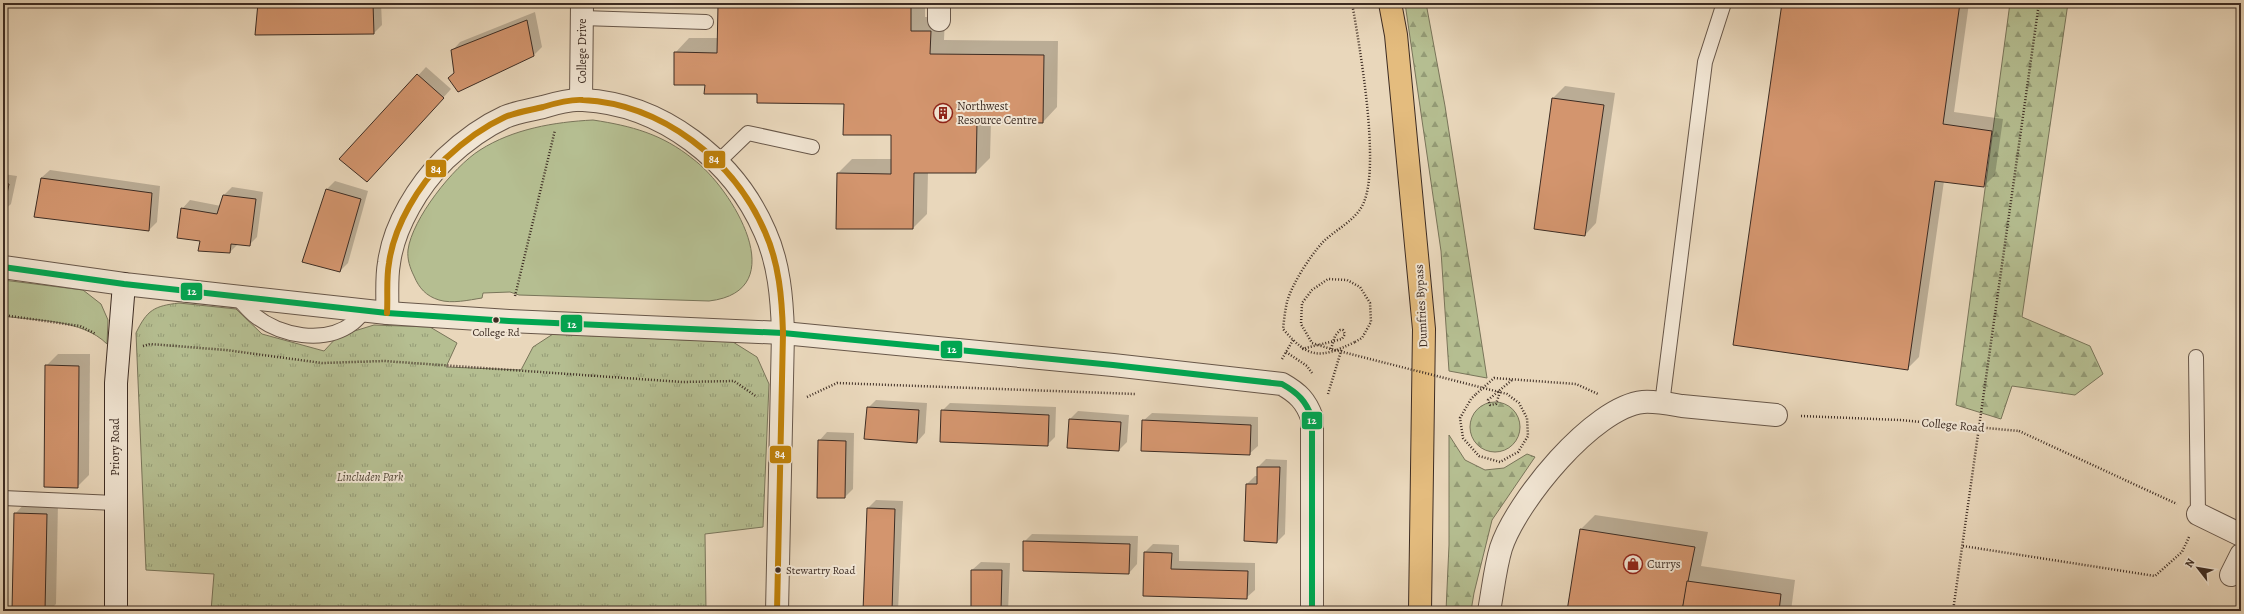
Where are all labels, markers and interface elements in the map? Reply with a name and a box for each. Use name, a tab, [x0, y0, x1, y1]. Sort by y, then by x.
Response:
street label: College Drive	[574, 18, 590, 84]
place label: Northwest Resource Centre	[957, 98, 1037, 128]
building icon: Northwest Resource Centre	[932, 102, 954, 124]
line badge: 84	[703, 150, 726, 169]
text: 84	[709, 152, 719, 167]
line badge: 84	[425, 159, 447, 178]
text: 84	[431, 162, 441, 177]
street label: Dumfries Bypass	[1411, 264, 1431, 348]
line badge: 12	[180, 282, 203, 301]
text: 12	[187, 284, 197, 299]
line badge: 12	[560, 314, 583, 333]
marker: College Rd	[491, 315, 501, 325]
text: 12	[567, 317, 577, 332]
place label: College Rd	[472, 325, 520, 340]
line badge: 12	[940, 340, 963, 359]
text: 12	[947, 342, 957, 357]
line badge: 12	[1301, 411, 1323, 430]
text: 12	[1307, 413, 1317, 428]
street label: College Road	[1921, 414, 1986, 436]
street label: Priory Road	[107, 417, 123, 476]
line badge: 84	[769, 445, 792, 464]
text: 84	[775, 447, 785, 462]
park label: Lincluden Park	[337, 469, 404, 485]
north arrow	[2178, 548, 2218, 588]
shop icon: Currys	[1622, 553, 1644, 575]
place label: Currys	[1647, 556, 1681, 572]
text: N	[2181, 556, 2198, 570]
place label: Stewartry Road	[786, 563, 855, 578]
marker: Stewartry Road	[773, 565, 783, 575]

